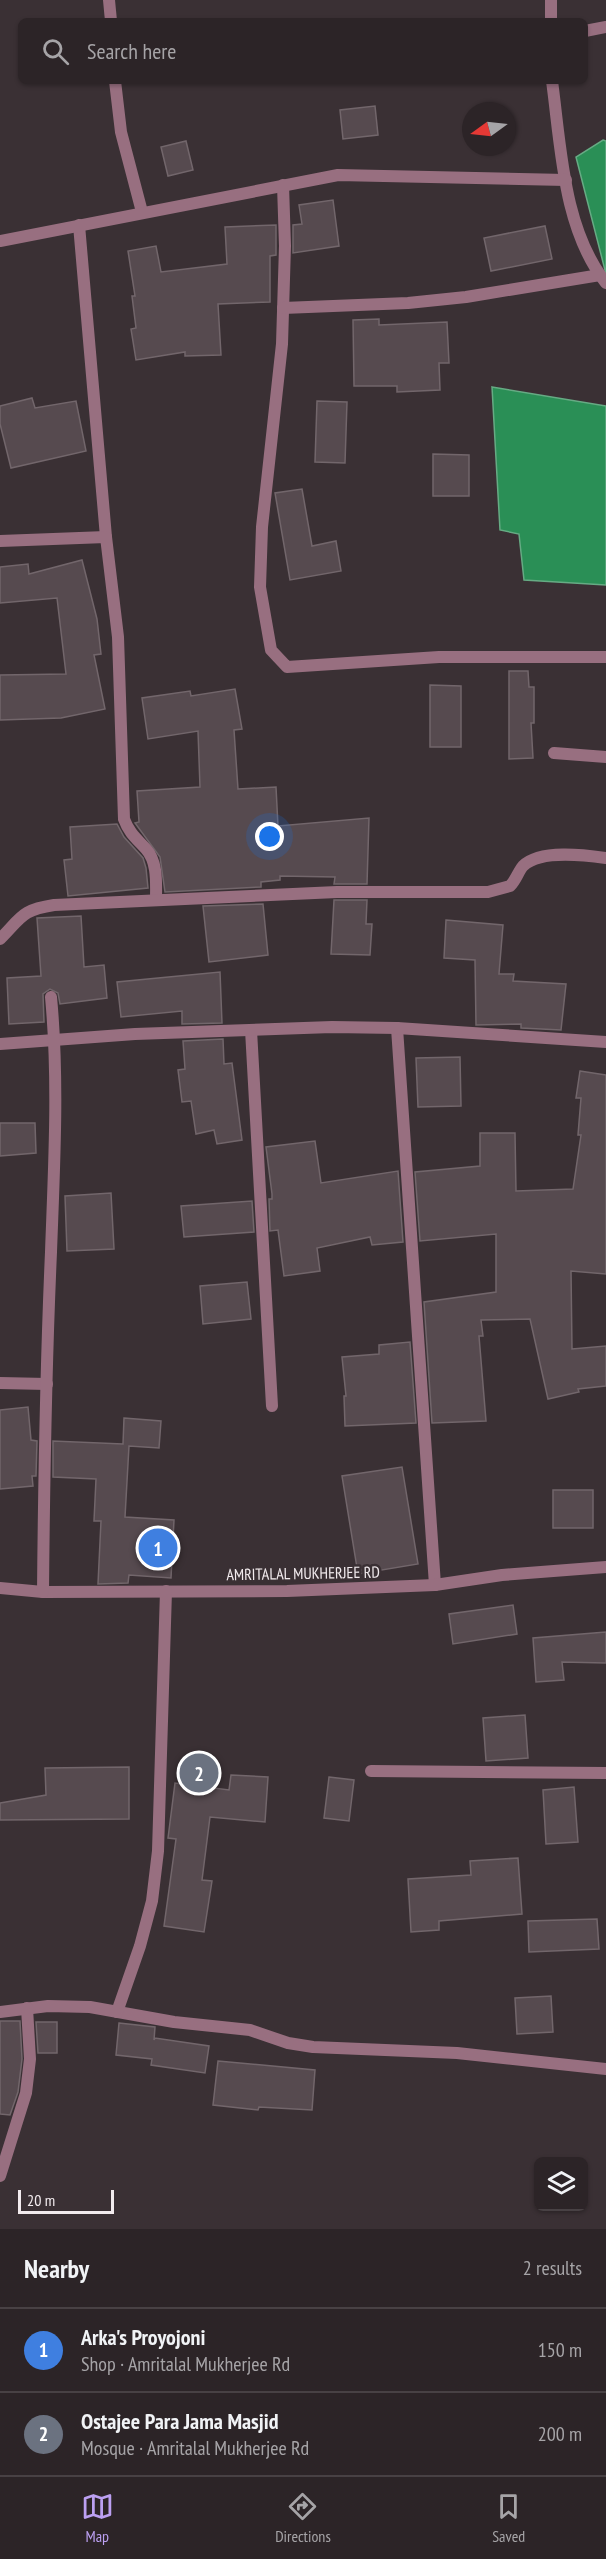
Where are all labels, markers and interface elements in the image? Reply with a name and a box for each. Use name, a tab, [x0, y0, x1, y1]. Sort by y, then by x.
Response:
search box	[18, 18, 588, 84]
icon: search	[39, 35, 72, 68]
text: Search here	[87, 37, 176, 65]
north arrow	[462, 102, 516, 156]
your location	[255, 822, 284, 851]
pin: 1	[138, 1526, 178, 1570]
street label: AMRITALAL MUKHERJEE RD	[226, 1562, 380, 1584]
pin: 2	[180, 1750, 218, 1796]
map controls	[534, 2157, 588, 2211]
button: layers	[534, 2157, 588, 2211]
scale bar	[18, 2187, 114, 2214]
text: 20 m	[27, 2190, 55, 2210]
text: Nearby	[24, 2252, 89, 2285]
text: 2 results	[523, 2255, 582, 2281]
text: Arka's Proyojoni	[81, 2323, 205, 2351]
text: 1	[39, 2337, 48, 2363]
text: 150 m	[538, 2337, 582, 2363]
text: Shop · Amritalal Mukherjee Rd	[81, 2351, 290, 2377]
text: Ostajee Para Jama Masjid	[81, 2407, 278, 2435]
text: 2	[39, 2421, 48, 2447]
text: 200 m	[538, 2421, 582, 2447]
text: Mosque · Amritalal Mukherjee Rd	[81, 2435, 309, 2461]
tab: Map	[81, 2490, 114, 2546]
tab: Directions	[275, 2490, 331, 2546]
tab: Saved	[492, 2490, 525, 2546]

